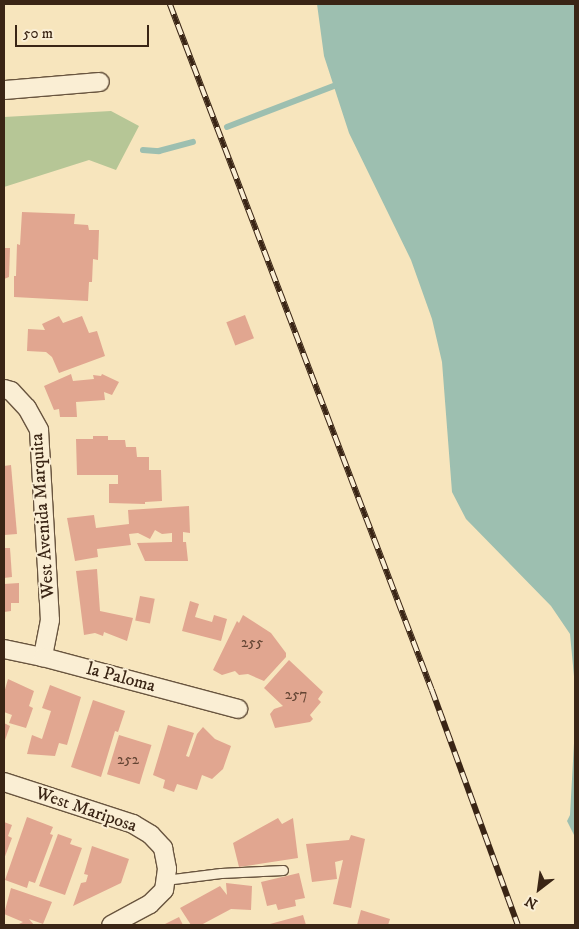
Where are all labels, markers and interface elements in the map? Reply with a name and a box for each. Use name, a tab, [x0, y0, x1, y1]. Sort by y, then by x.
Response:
scale bar	[18, 15, 151, 47]
text: 50 m	[23, 24, 53, 43]
street label: West Avenida Marquita	[26, 432, 60, 600]
house number: 255	[241, 634, 263, 652]
street label: la Paloma	[84, 658, 158, 698]
house number: 257	[285, 686, 307, 704]
house number: 252	[117, 751, 139, 769]
street label: West Mariposa	[33, 783, 139, 837]
north arrow	[514, 864, 564, 914]
text: N	[522, 891, 541, 913]

